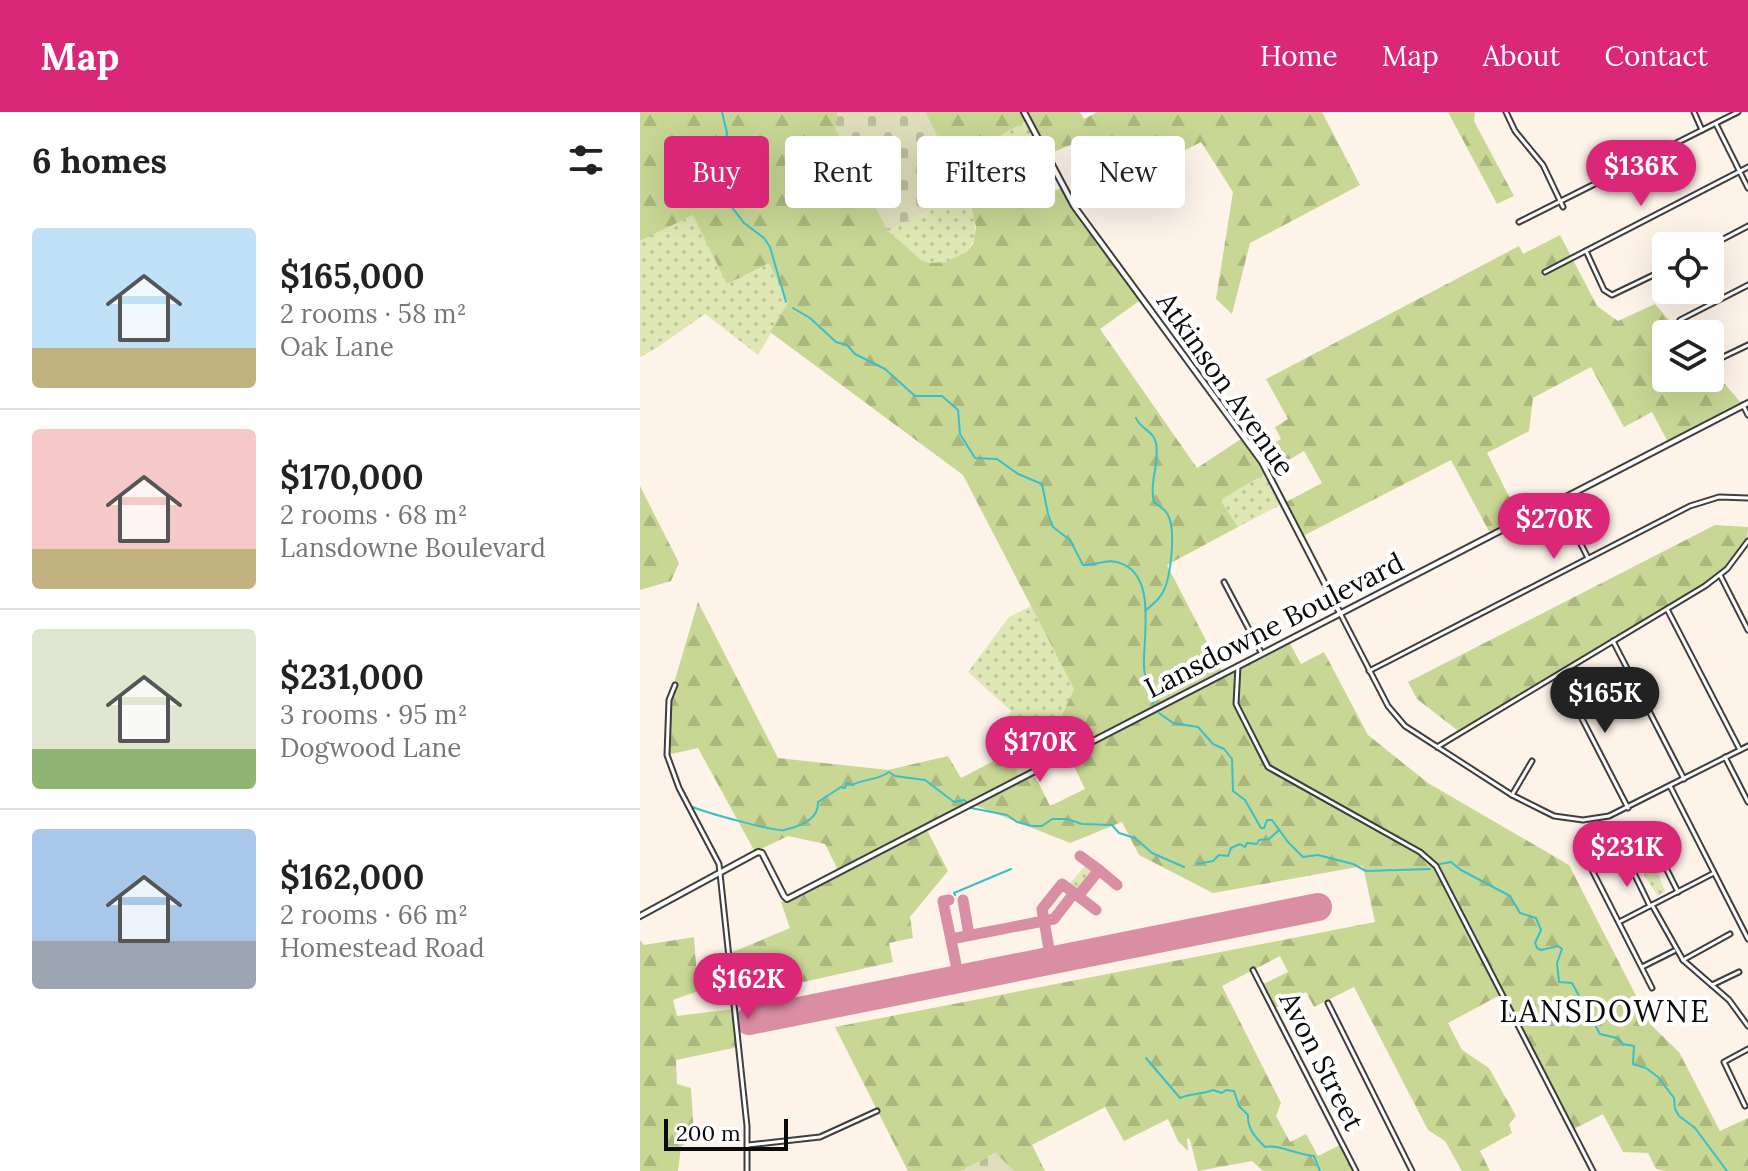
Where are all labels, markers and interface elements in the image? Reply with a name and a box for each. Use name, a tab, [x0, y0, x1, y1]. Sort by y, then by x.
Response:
text: Map	[40, 32, 119, 80]
text: Home	[1260, 38, 1338, 74]
text: Map	[1382, 38, 1439, 74]
text: About	[1483, 38, 1560, 74]
text: Contact	[1604, 38, 1708, 74]
chip: Buy	[664, 136, 769, 208]
chip: Rent	[785, 136, 901, 208]
chip: Filters	[917, 136, 1055, 208]
chip: New	[1071, 136, 1185, 208]
icon: filters	[564, 138, 608, 182]
text: 6 homes	[32, 139, 167, 182]
pin: $136K	[1585, 140, 1697, 208]
text: $136K	[1604, 149, 1678, 182]
map controls	[1652, 232, 1724, 392]
button: locate	[1652, 232, 1724, 304]
text: $165,000	[280, 254, 425, 297]
icon: home	[96, 260, 192, 356]
street label: Atkinson Avenue	[1149, 284, 1303, 483]
text: 2 rooms · 58 m²	[280, 297, 467, 330]
button: layers	[1652, 320, 1724, 392]
text: Oak Lane	[280, 330, 394, 363]
text: $170,000	[280, 455, 424, 498]
icon: home	[96, 461, 192, 557]
pin: $270K	[1498, 493, 1610, 561]
text: 2 rooms · 68 m²	[280, 498, 468, 531]
text: $270K	[1516, 502, 1592, 535]
text: Lansdowne Boulevard	[280, 531, 546, 564]
street label: Lansdowne Boulevard	[1138, 544, 1410, 706]
text: $231,000	[280, 655, 424, 698]
icon: home	[96, 661, 192, 757]
pin: $165K	[1549, 667, 1661, 735]
text: $165K	[1568, 676, 1642, 709]
text: 3 rooms · 95 m²	[280, 698, 468, 731]
pin: $170K	[984, 716, 1096, 784]
text: $170K	[1003, 725, 1077, 758]
text: Dogwood Lane	[280, 731, 461, 764]
pin: $231K	[1571, 821, 1683, 889]
text: $231K	[1591, 830, 1663, 863]
text: $162,000	[280, 855, 424, 898]
icon: home	[96, 861, 192, 957]
text: 2 rooms · 66 m²	[280, 898, 468, 931]
text: Homestead Road	[280, 931, 485, 964]
pin: $162K	[692, 953, 804, 1021]
text: $162K	[711, 962, 785, 995]
street label: Avon Street	[1271, 985, 1372, 1137]
district label: LANSDOWNE	[1499, 992, 1711, 1030]
scale bar	[664, 1115, 788, 1151]
text: 200 m	[676, 1119, 741, 1147]

